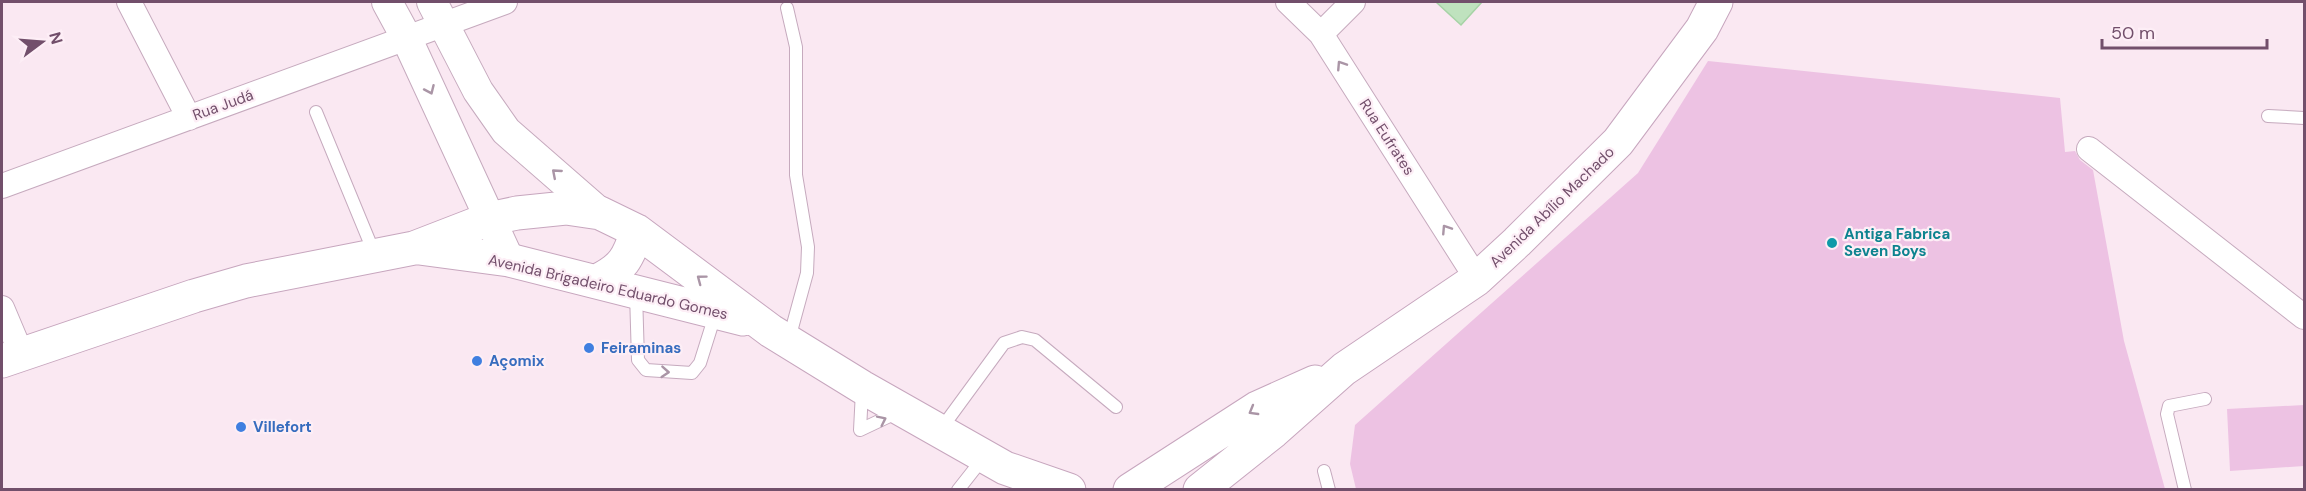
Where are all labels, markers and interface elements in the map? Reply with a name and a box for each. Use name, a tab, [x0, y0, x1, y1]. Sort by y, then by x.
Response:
north arrow	[12, 12, 72, 72]
scale bar	[2102, 12, 2267, 50]
text: 50 m	[2111, 21, 2155, 45]
text: N	[44, 29, 68, 47]
one-way arrow	[1336, 61, 1348, 71]
one-way arrow	[423, 84, 435, 95]
street label: Rua Judá	[190, 85, 256, 125]
street label: Rua Eufrates	[1355, 95, 1419, 179]
street label: Avenida Abílio Machado	[1485, 142, 1619, 272]
one-way arrow	[552, 170, 563, 181]
place label: Antiga Fabrica Seven Boys	[1844, 224, 1950, 261]
one-way arrow	[1441, 225, 1453, 235]
marker: Antiga Fabrica Seven Boys	[1825, 236, 1839, 250]
street label: Avenida Brigadeiro Eduardo Gomes	[486, 250, 730, 324]
one-way arrow	[697, 275, 708, 286]
place label: Feiraminas	[601, 338, 681, 358]
marker: Feiraminas	[582, 341, 596, 355]
place label: Açomix	[489, 351, 545, 371]
marker: Açomix	[470, 354, 484, 368]
one-way arrow	[660, 365, 669, 378]
one-way arrow	[1249, 404, 1259, 416]
one-way arrow	[875, 416, 886, 428]
place label: Villefort	[253, 417, 312, 437]
marker: Villefort	[234, 420, 248, 434]

